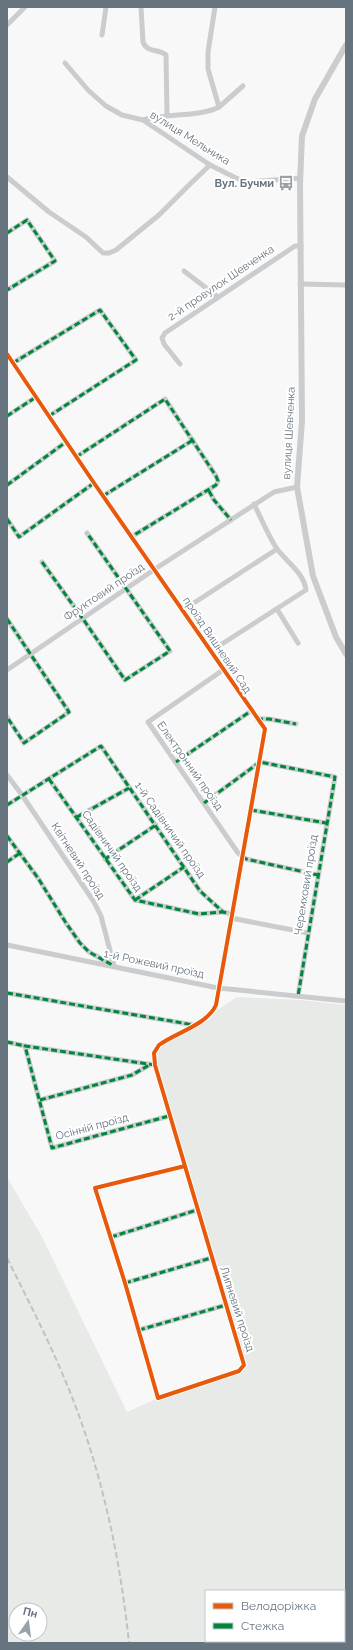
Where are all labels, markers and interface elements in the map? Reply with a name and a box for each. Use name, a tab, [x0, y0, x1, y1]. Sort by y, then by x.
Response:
street label: вулиця Мельника	[148, 108, 232, 168]
bus stop icon: Вул. Бучми	[277, 174, 295, 192]
place label: Вул. Бучми	[215, 177, 274, 190]
street label: 2-й провулок Шевченка	[165, 243, 277, 323]
street label: вулиця Шевченка	[280, 386, 298, 480]
street label: Фруктовий проїзд	[61, 560, 147, 624]
street label: проїзд Вишневий Сад	[180, 594, 254, 696]
street label: Електронний проїзд	[154, 719, 226, 814]
street label: 1-й Садівничий проїзд	[132, 779, 209, 881]
street label: Садівничий проїзд	[79, 808, 145, 895]
street label: Квітневий проїзд	[48, 820, 108, 902]
street label: Черемховий проїзд	[292, 833, 320, 936]
street label: 1-й Рожевий проїзд	[103, 947, 206, 981]
street label: Осінній проїзд	[54, 1111, 130, 1143]
street label: Липневий проїзд	[217, 1265, 257, 1354]
legend	[205, 1590, 345, 1642]
text: Велодоріжка	[241, 1599, 316, 1613]
north arrow	[8, 1602, 48, 1642]
text: Пн	[22, 1605, 39, 1621]
text: Стежка	[241, 1619, 284, 1633]

